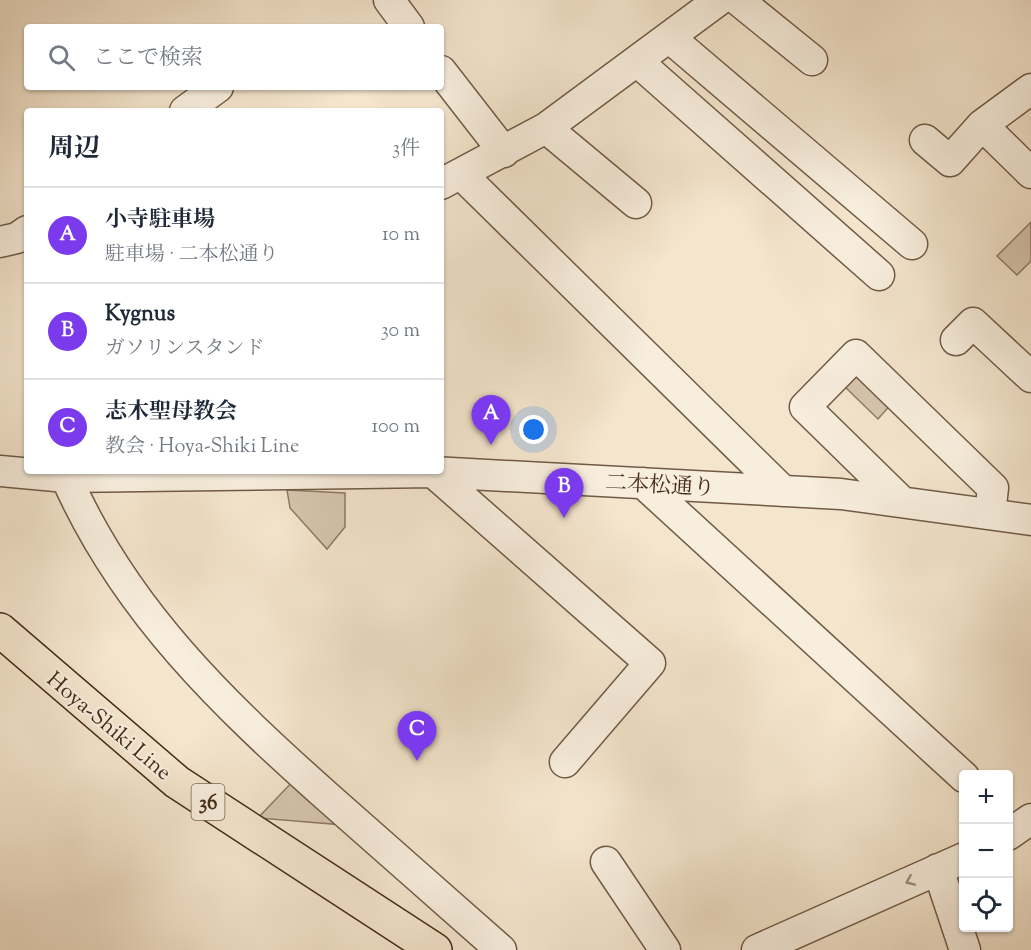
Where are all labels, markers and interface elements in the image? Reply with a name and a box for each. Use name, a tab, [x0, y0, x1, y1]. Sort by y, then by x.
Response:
search box	[24, 24, 444, 90]
icon: search	[45, 41, 78, 74]
text: ここで検索	[93, 43, 203, 75]
text: 周辺	[48, 131, 100, 168]
text: 3件	[392, 135, 420, 164]
text: 小寺駐車場	[105, 205, 215, 237]
text: A	[59, 221, 76, 250]
text: 10 m	[382, 221, 420, 250]
text: 駐車場 · 二本松通り	[105, 241, 279, 270]
text: Kygnus	[105, 299, 175, 331]
text: B	[61, 317, 74, 346]
text: 30 m	[381, 317, 420, 346]
text: ガソリンスタンド	[105, 335, 264, 364]
pin: A	[472, 396, 510, 445]
text: 志木聖母教会	[105, 397, 237, 429]
text: C	[59, 413, 76, 442]
text: 100 m	[371, 413, 420, 442]
your location	[519, 415, 548, 444]
text: 教会 · Hoya-Shiki Line	[105, 433, 299, 462]
pin: B	[544, 468, 584, 518]
street label: 二本松通り	[604, 468, 716, 506]
street label: Hoya-Shiki Line	[38, 665, 178, 789]
pin: C	[398, 712, 436, 761]
map controls	[959, 770, 1013, 932]
button: +	[959, 770, 1013, 824]
road number: 36	[192, 784, 224, 820]
button: −	[959, 824, 1013, 878]
one-way arrow	[905, 874, 916, 886]
button: locate	[959, 878, 1013, 932]

